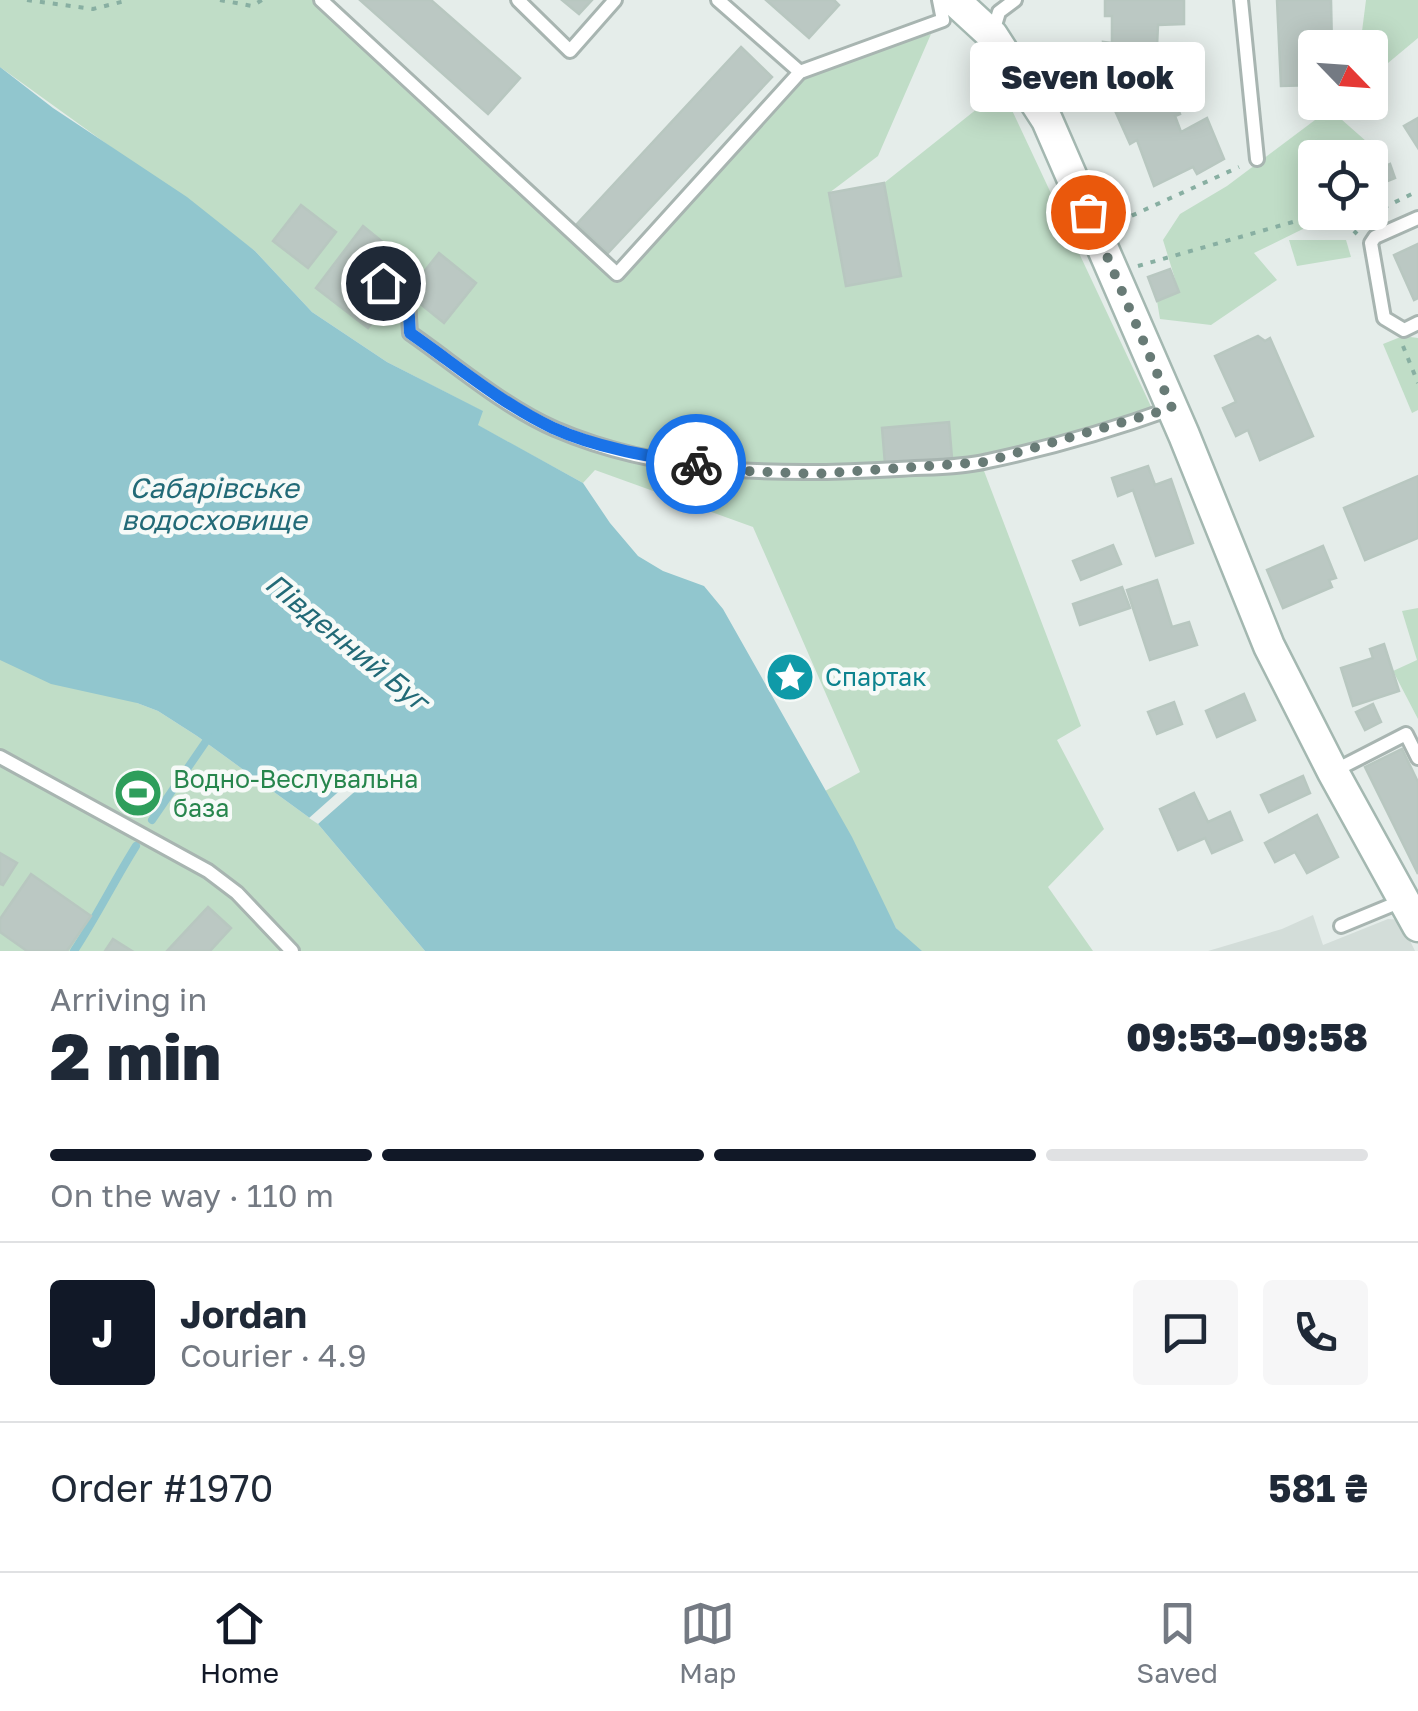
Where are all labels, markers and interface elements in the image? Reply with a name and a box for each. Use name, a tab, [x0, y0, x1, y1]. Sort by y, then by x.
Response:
north arrow	[1298, 30, 1388, 120]
map controls	[1298, 30, 1388, 230]
callout: Seven look	[970, 42, 1206, 112]
text: Seven look	[1001, 58, 1174, 96]
button: locate	[1298, 140, 1388, 230]
pin	[1046, 170, 1131, 255]
icon: bag	[1061, 185, 1116, 240]
pin	[341, 241, 426, 326]
icon: home	[356, 256, 411, 311]
courier	[646, 414, 746, 514]
icon: bike	[669, 437, 724, 492]
water label: Сабарівське водосховище	[121, 471, 308, 536]
water label: Південний Буг	[260, 566, 438, 720]
place icon: Спартак	[764, 651, 816, 703]
place label: Спартак	[825, 661, 927, 692]
place label: Водно-Веслувальна база	[173, 763, 418, 823]
sports icon: Водно-Веслувальна база	[112, 767, 164, 819]
text: Arriving in	[50, 980, 207, 1018]
text: 09:53–09:58	[1126, 1014, 1368, 1059]
text: 2 min	[50, 1016, 221, 1094]
text: On the way · 110 m	[50, 1176, 334, 1214]
button: chat	[1133, 1280, 1238, 1385]
button: phone	[1263, 1280, 1368, 1385]
text: Jordan	[180, 1291, 307, 1336]
text: J	[92, 1310, 113, 1355]
text: Courier · 4.9	[180, 1336, 367, 1374]
text: Order #1970	[50, 1465, 273, 1510]
text: 581 ₴	[1268, 1465, 1368, 1510]
tab: Home	[200, 1596, 279, 1689]
tab: Map	[679, 1596, 736, 1689]
tab: Saved	[1136, 1596, 1218, 1689]

